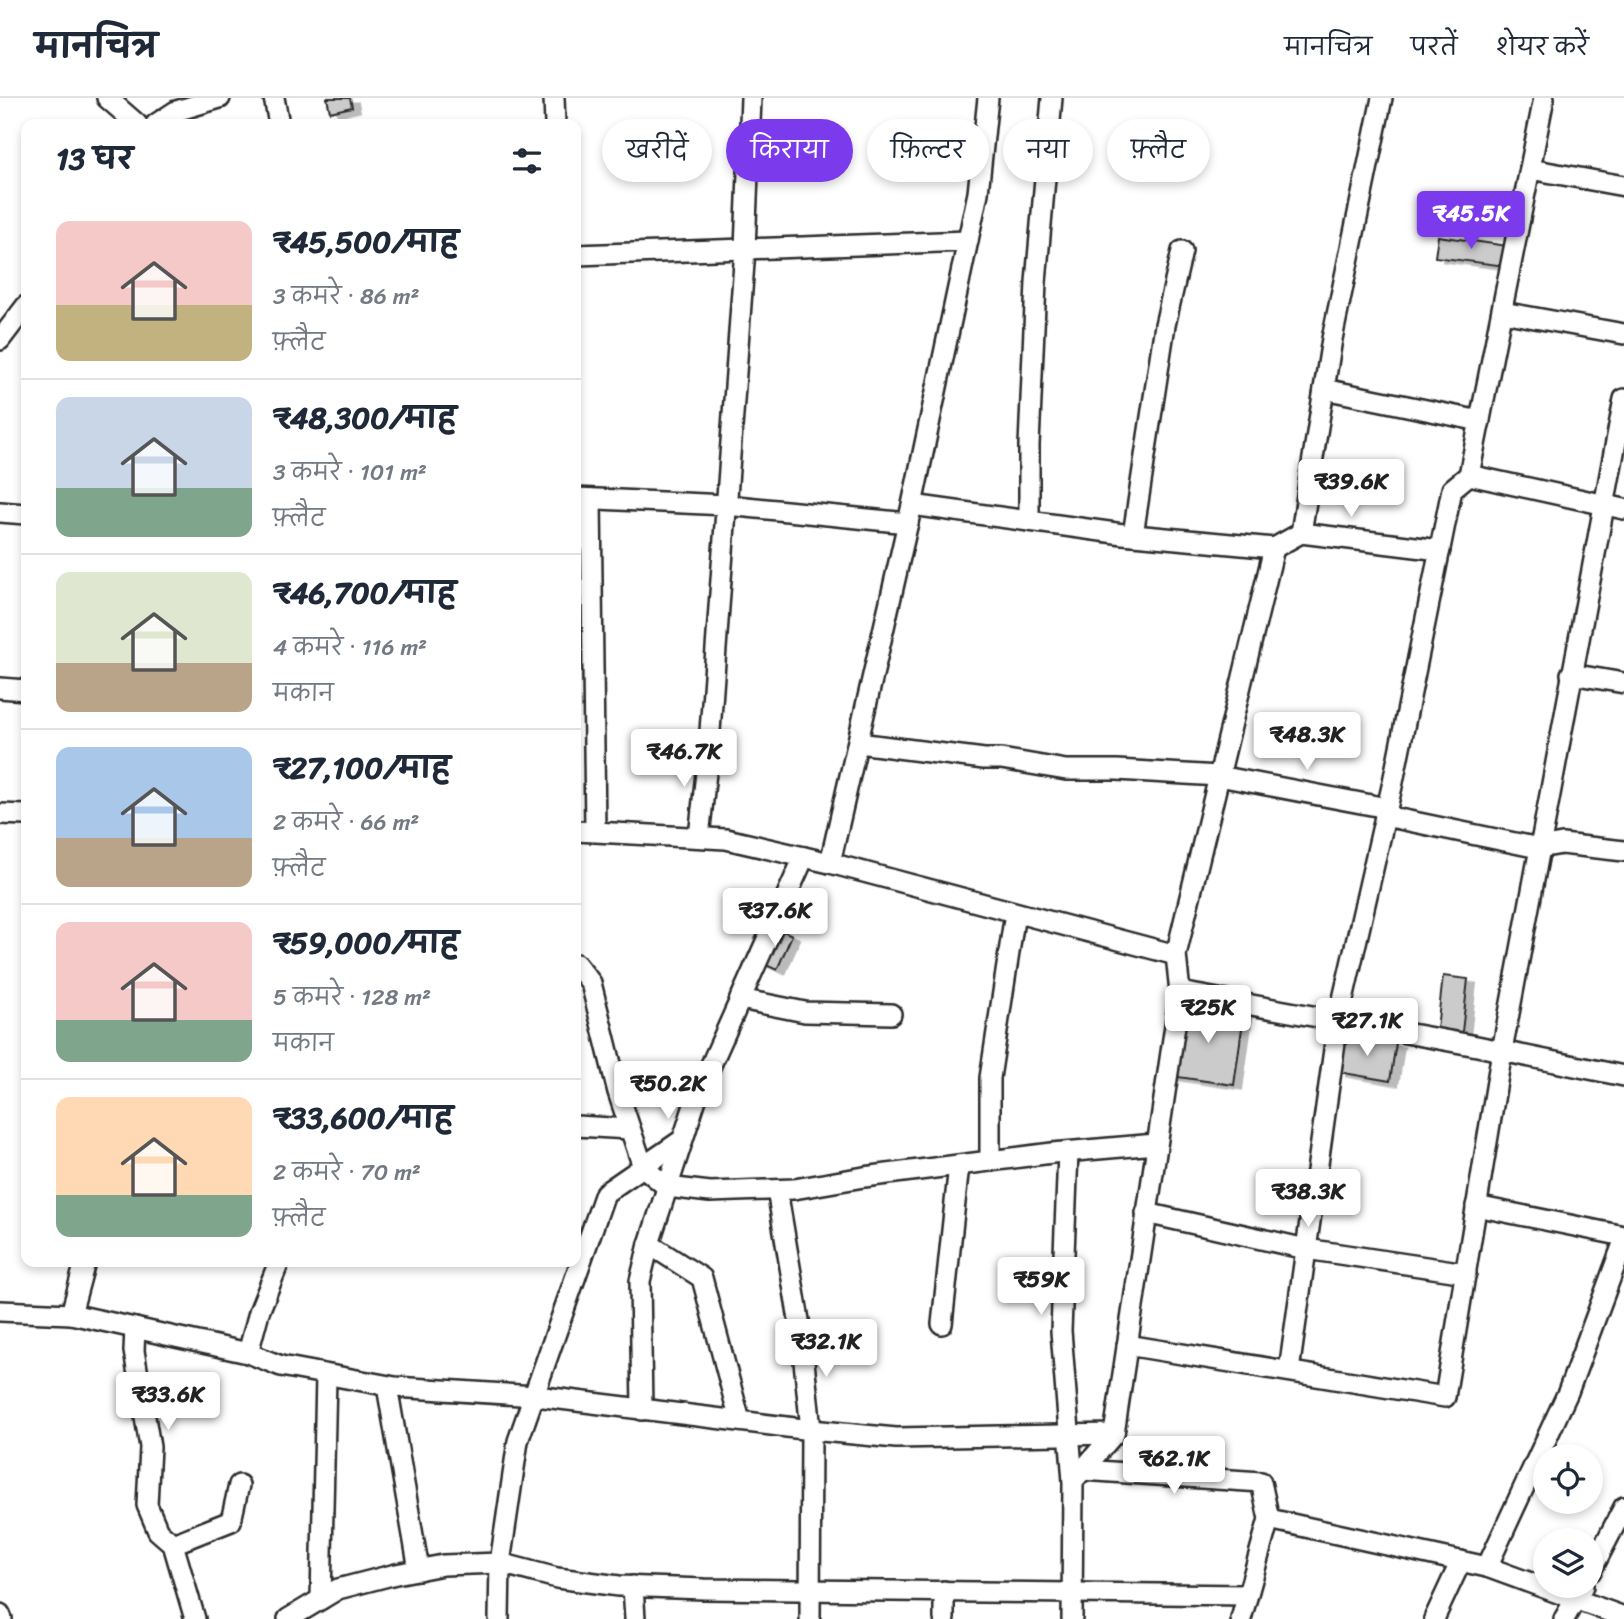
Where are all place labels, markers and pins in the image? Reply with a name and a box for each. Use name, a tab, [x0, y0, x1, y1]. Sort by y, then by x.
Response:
pin: ₹45.5K	[1414, 192, 1528, 251]
pin: ₹39.6K	[1294, 460, 1408, 519]
pin: ₹48.3K	[1250, 712, 1364, 772]
pin: ₹46.7K	[627, 730, 741, 789]
pin: ₹37.6K	[718, 888, 832, 948]
pin: ₹25K	[1167, 986, 1249, 1045]
pin: ₹27.1K	[1310, 998, 1424, 1058]
pin: ₹50.2K	[611, 1062, 725, 1121]
pin: ₹38.3K	[1251, 1170, 1365, 1229]
pin: ₹59K	[1000, 1258, 1082, 1317]
pin: ₹32.1K	[769, 1320, 883, 1379]
pin: ₹33.6K	[111, 1372, 225, 1432]
pin: ₹62.1K	[1117, 1436, 1231, 1496]

